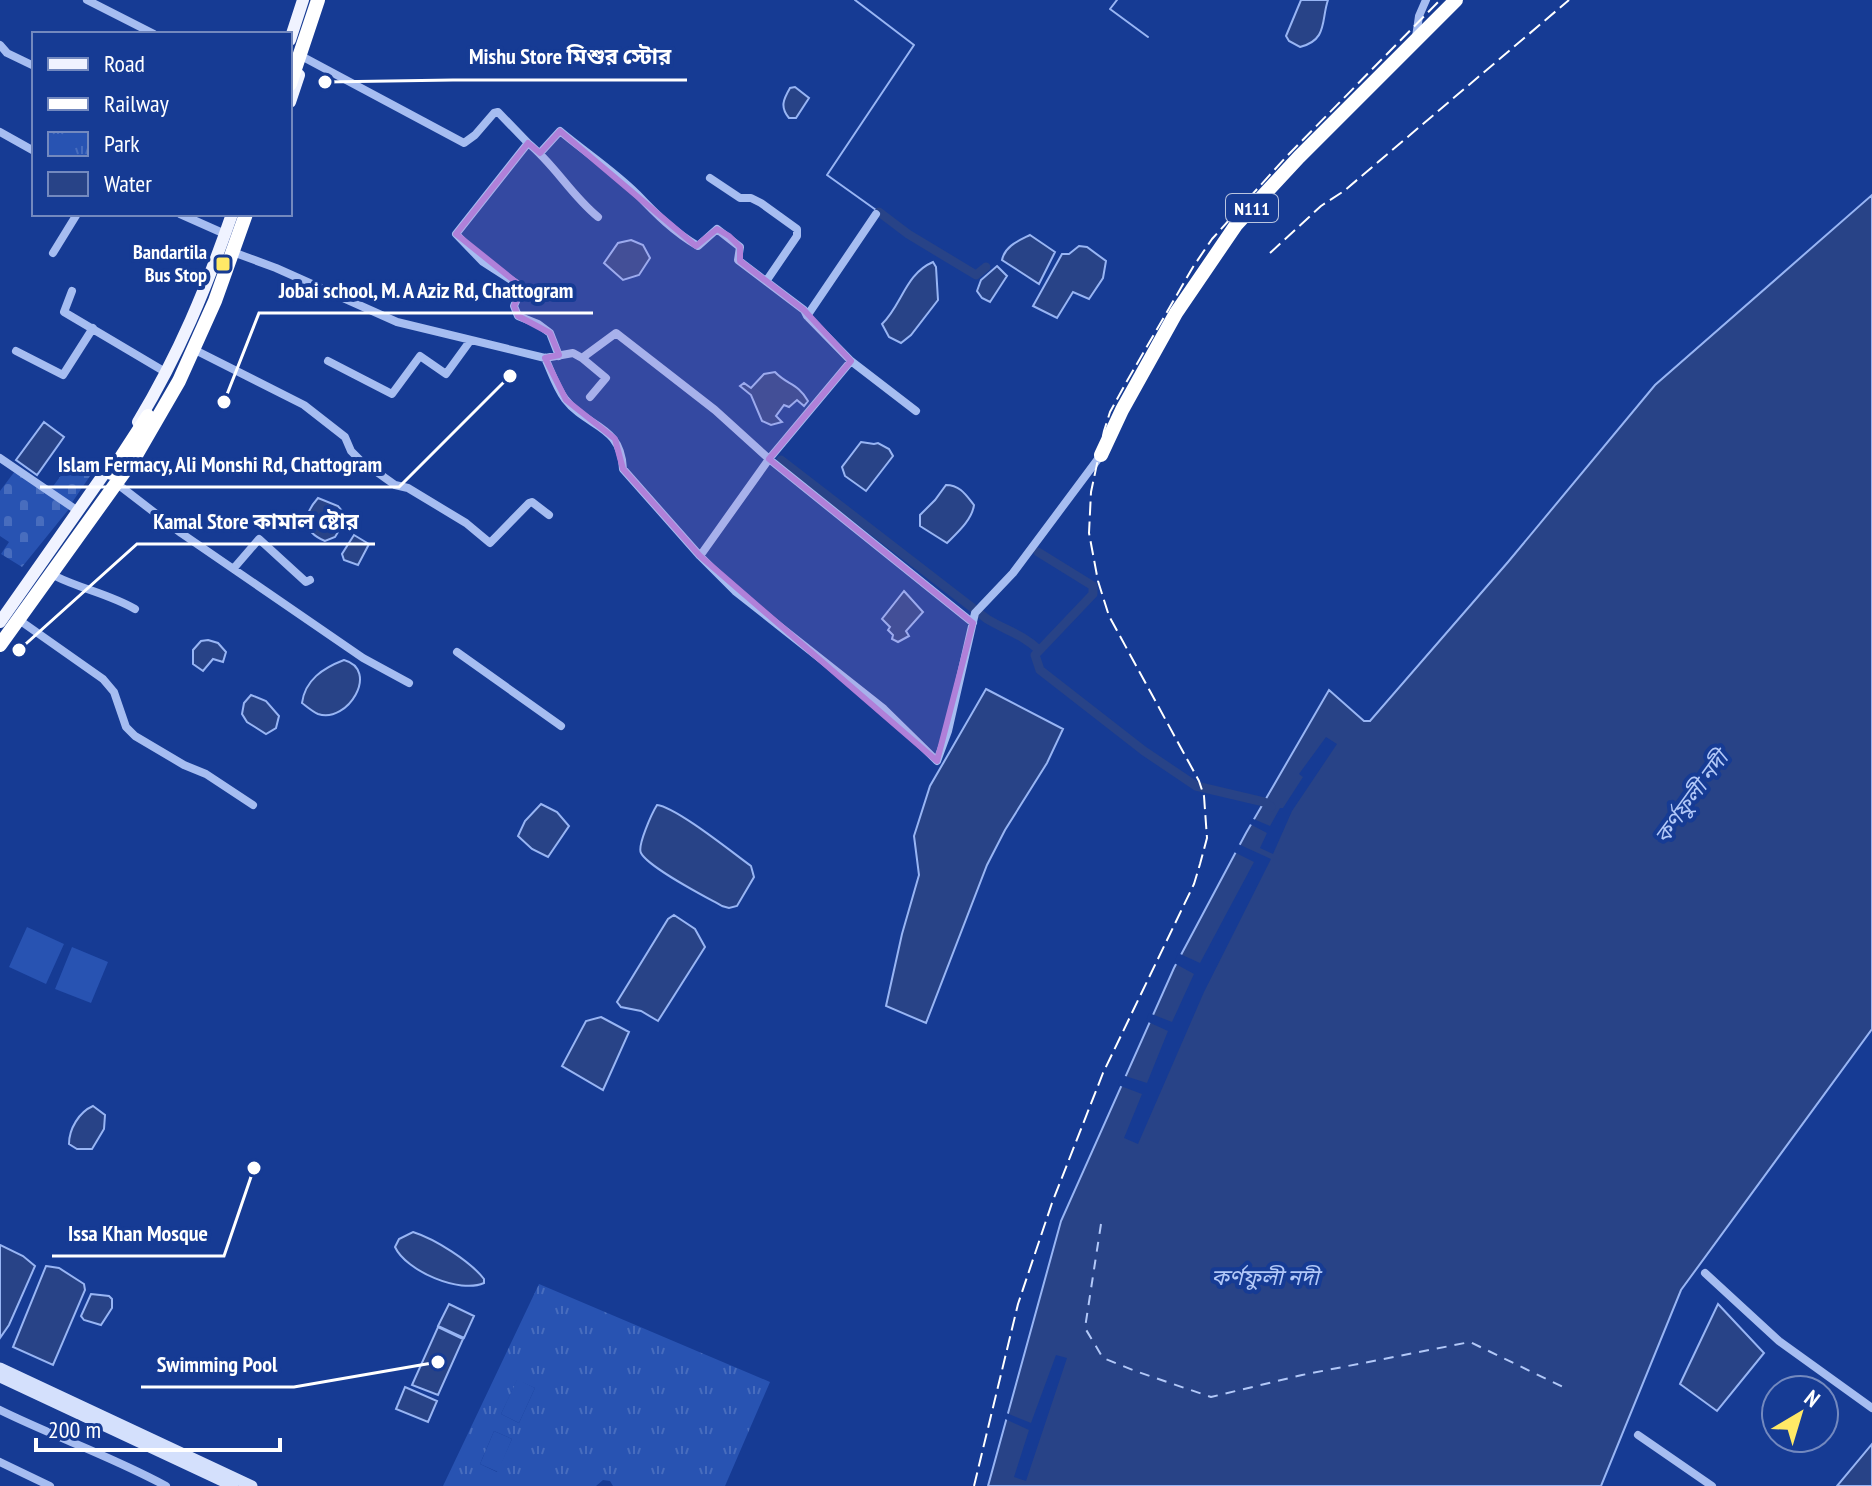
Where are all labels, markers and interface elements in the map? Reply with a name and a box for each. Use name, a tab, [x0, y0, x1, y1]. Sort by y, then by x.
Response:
legend	[32, 32, 292, 216]
callout: Mishu Store মিশুর স্টোর	[453, 34, 687, 80]
text: Mishu Store মিশুর স্টোর	[469, 42, 672, 70]
text: Road	[104, 48, 145, 79]
text: Railway	[104, 88, 169, 119]
text: Park	[104, 128, 140, 159]
text: Water	[104, 168, 152, 199]
road number: N111	[1226, 194, 1278, 222]
place label: Bandartila Bus Stop	[133, 239, 207, 288]
marker: Bandartila Bus Stop	[214, 255, 232, 273]
callout: Jobai school, M. A Aziz Rd, Chattogram	[259, 267, 593, 313]
text: Jobai school, M. A Aziz Rd, Chattogram	[278, 276, 573, 304]
callout: Islam Fermacy, Ali Monshi Rd, Chattogram	[40, 441, 399, 487]
text: Islam Fermacy, Ali Monshi Rd, Chattogram	[58, 450, 382, 478]
callout: Kamal Store কামাল ষ্টোর	[137, 498, 375, 544]
text: Kamal Store কামাল ষ্টোর	[153, 507, 360, 535]
water label: কর্ণফুলী নদী	[1648, 742, 1736, 849]
callout: Issa Khan Mosque	[52, 1210, 224, 1256]
text: Issa Khan Mosque	[68, 1219, 208, 1247]
water label: কর্ণফুলী নদী	[1211, 1263, 1323, 1291]
callout: Swimming Pool	[141, 1341, 294, 1387]
text: Swimming Pool	[157, 1350, 278, 1378]
north arrow	[1760, 1374, 1840, 1454]
text: N	[1799, 1384, 1826, 1413]
scale bar	[36, 1402, 280, 1452]
text: 200 m	[48, 1414, 101, 1445]

